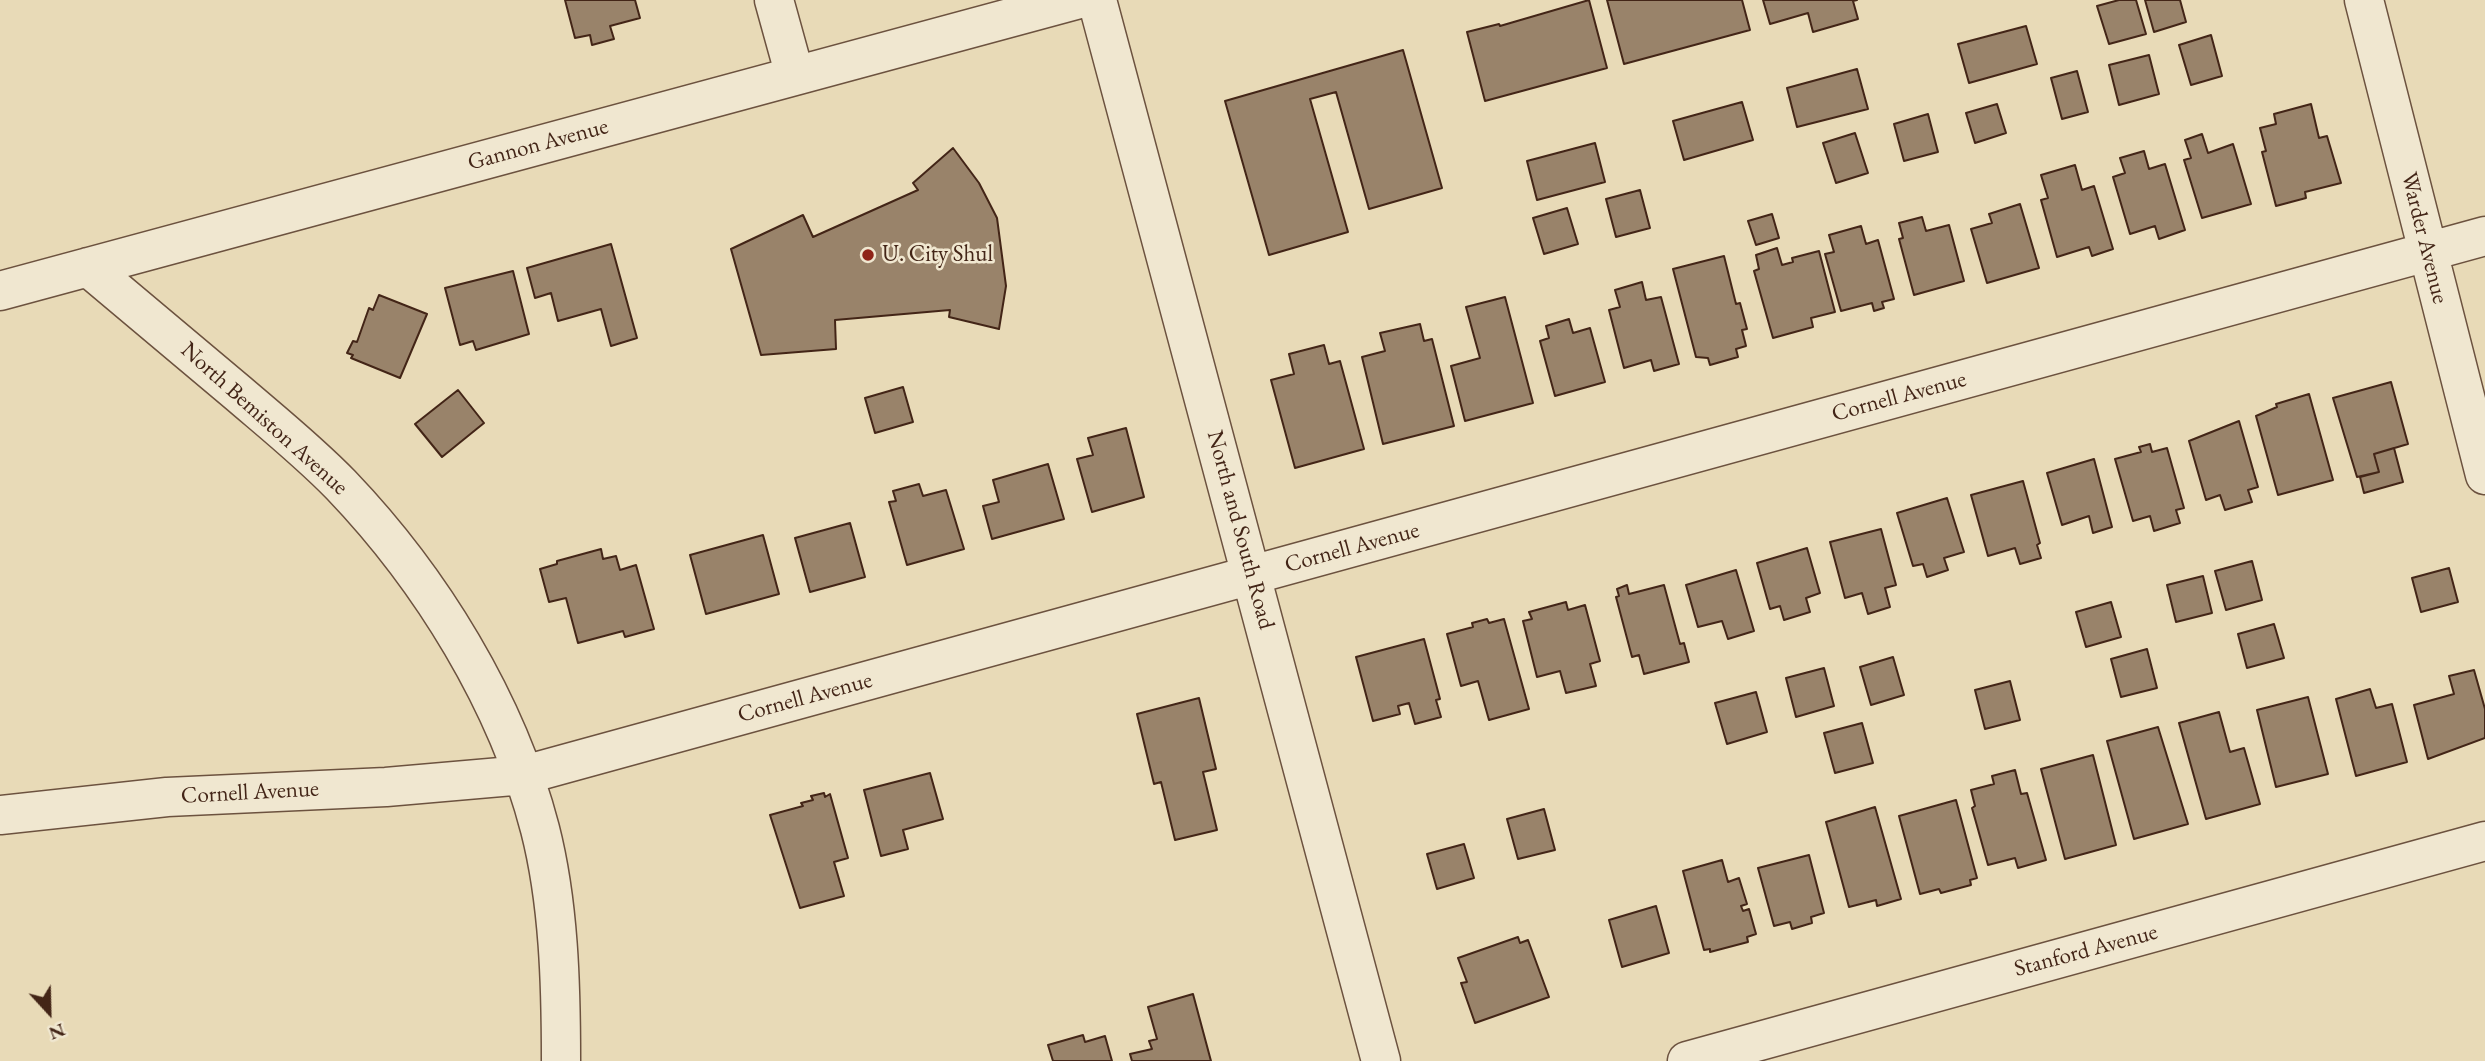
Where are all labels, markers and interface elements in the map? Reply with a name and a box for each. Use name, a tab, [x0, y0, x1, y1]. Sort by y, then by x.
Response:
street label: Gannon Avenue	[465, 113, 611, 177]
street label: Warder Avenue	[2394, 169, 2454, 307]
place label: U. City Shul	[882, 241, 993, 269]
marker: U. City Shul	[860, 247, 876, 263]
street label: North Bemiston Avenue	[175, 337, 353, 501]
street label: Cornell Avenue	[1829, 366, 1969, 428]
street label: North and South Road	[1200, 428, 1280, 632]
street label: Cornell Avenue	[1282, 517, 1422, 579]
street label: Cornell Avenue	[735, 667, 875, 729]
street label: Cornell Avenue	[180, 776, 320, 810]
street label: Stanford Avenue	[2011, 919, 2161, 983]
north arrow	[14, 977, 84, 1047]
text: N	[45, 1017, 69, 1046]

